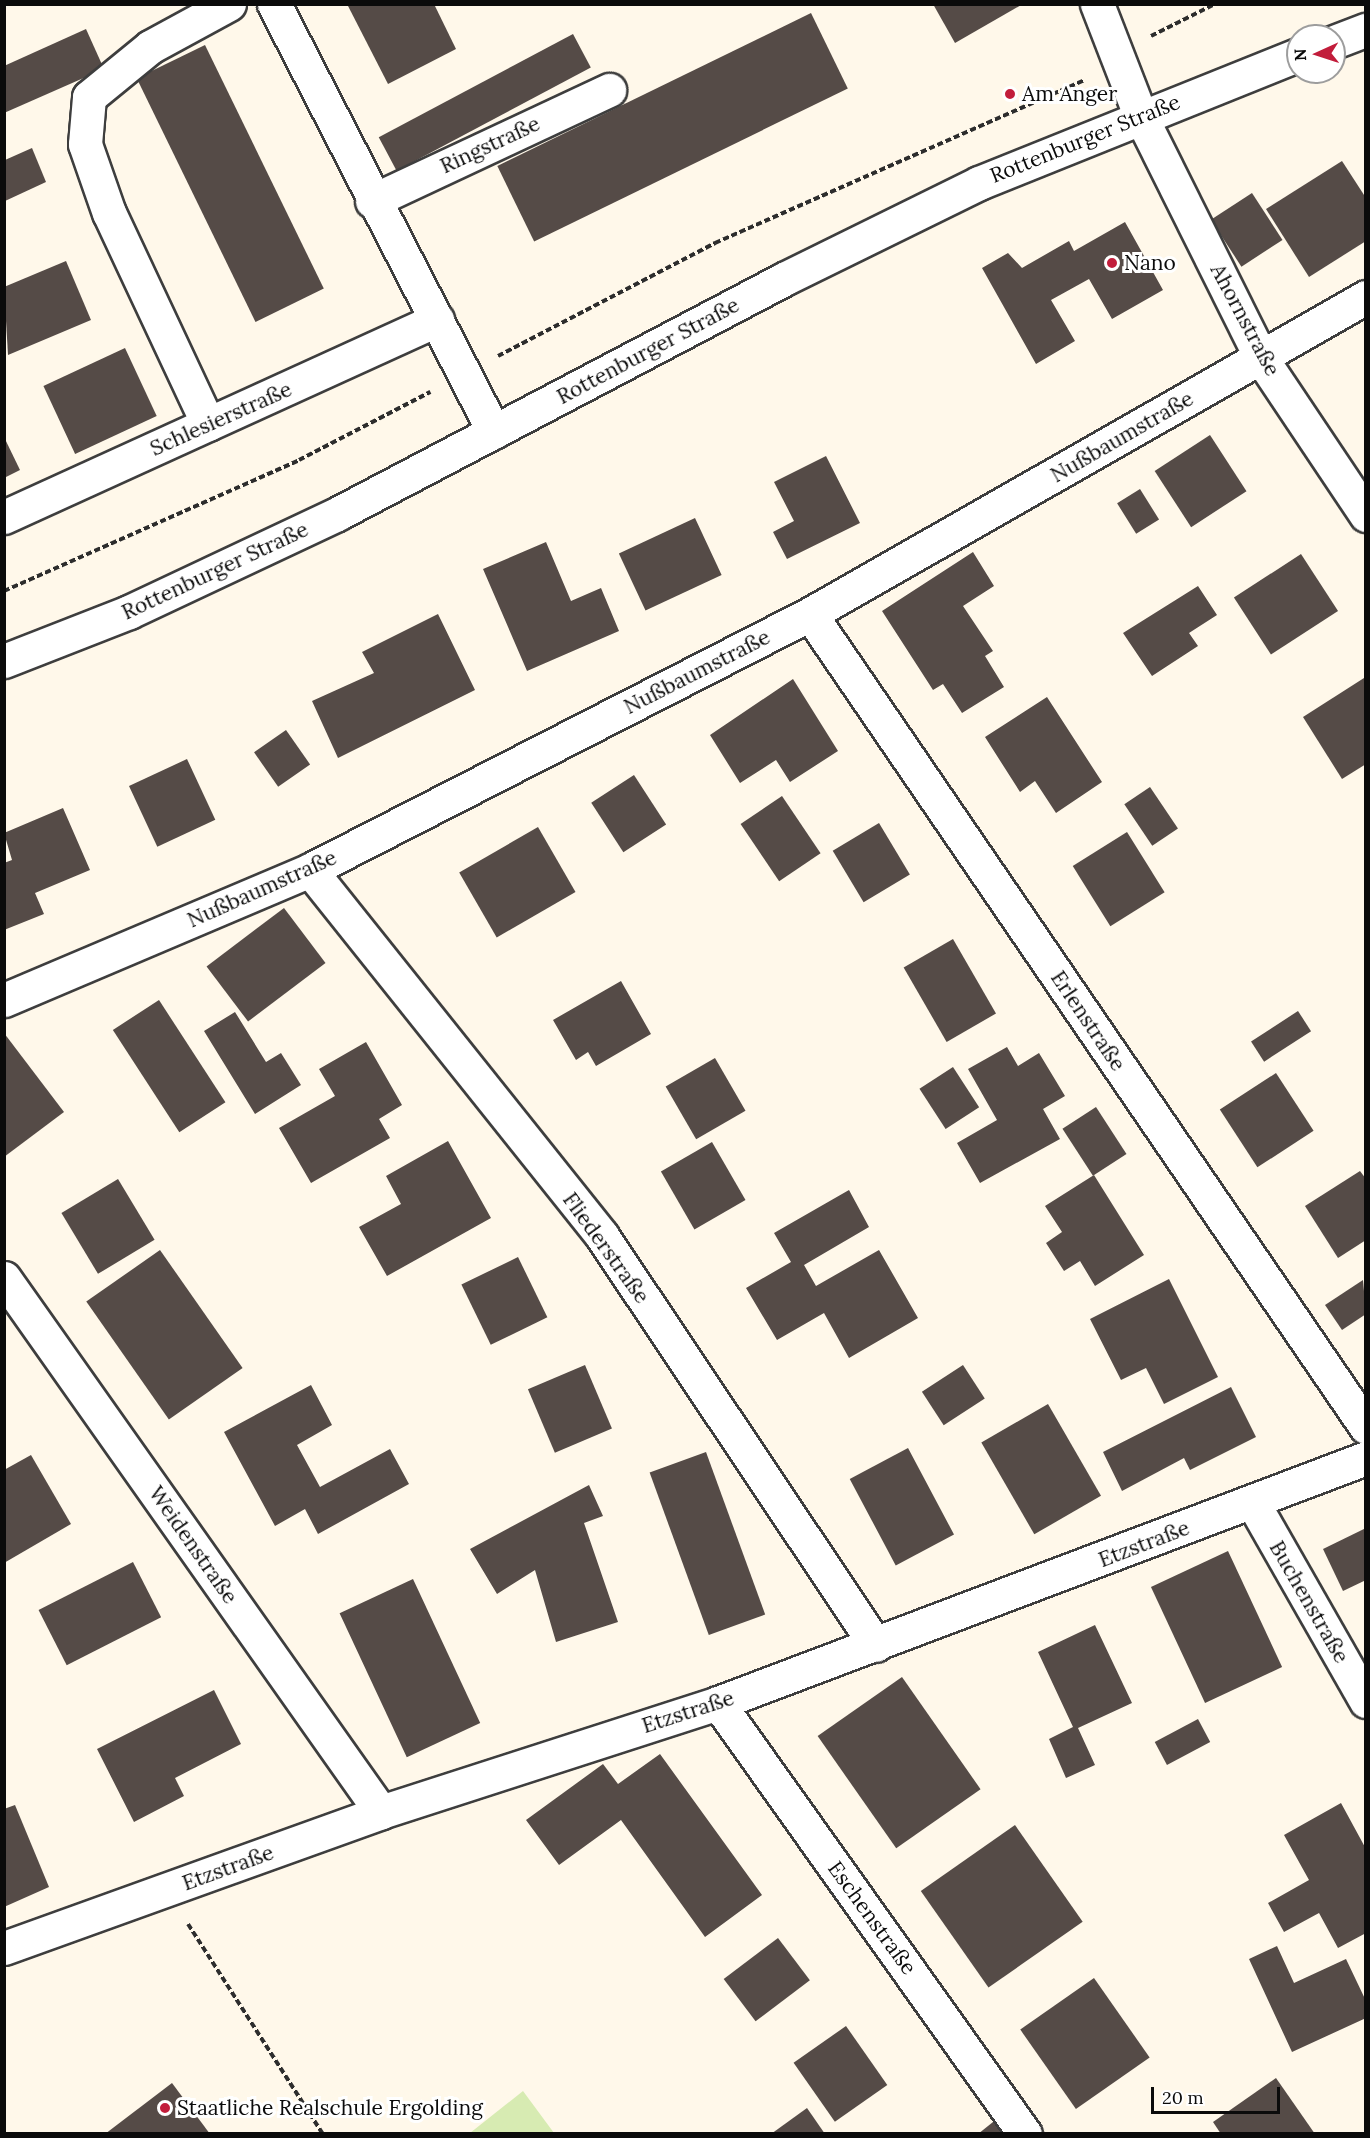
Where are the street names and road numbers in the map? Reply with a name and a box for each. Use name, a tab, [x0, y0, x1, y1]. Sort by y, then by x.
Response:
street label: Rottenburger Straße	[986, 89, 1184, 189]
street label: Ringstraße	[436, 111, 544, 179]
street label: Ahornstraße	[1205, 260, 1285, 380]
street label: Rottenburger Straße	[553, 292, 743, 410]
street label: Schlesierstraße	[146, 377, 296, 461]
street label: Nußbaumstraße	[1046, 386, 1198, 488]
street label: Rottenburger Straße	[118, 517, 312, 625]
street label: Nußbaumstraße	[620, 624, 774, 720]
street label: Nußbaumstraße	[184, 845, 340, 933]
street label: Erlenstraße	[1045, 966, 1131, 1076]
street label: Fliederstraße	[557, 1188, 655, 1308]
street label: Weidenstraße	[143, 1482, 243, 1608]
street label: Etzstraße	[1095, 1515, 1193, 1573]
street label: Buchenstraße	[1264, 1537, 1354, 1667]
street label: Etzstraße	[639, 1685, 737, 1739]
street label: Etzstraße	[179, 1840, 277, 1896]
street label: Eschenstraße	[822, 1856, 922, 1980]

